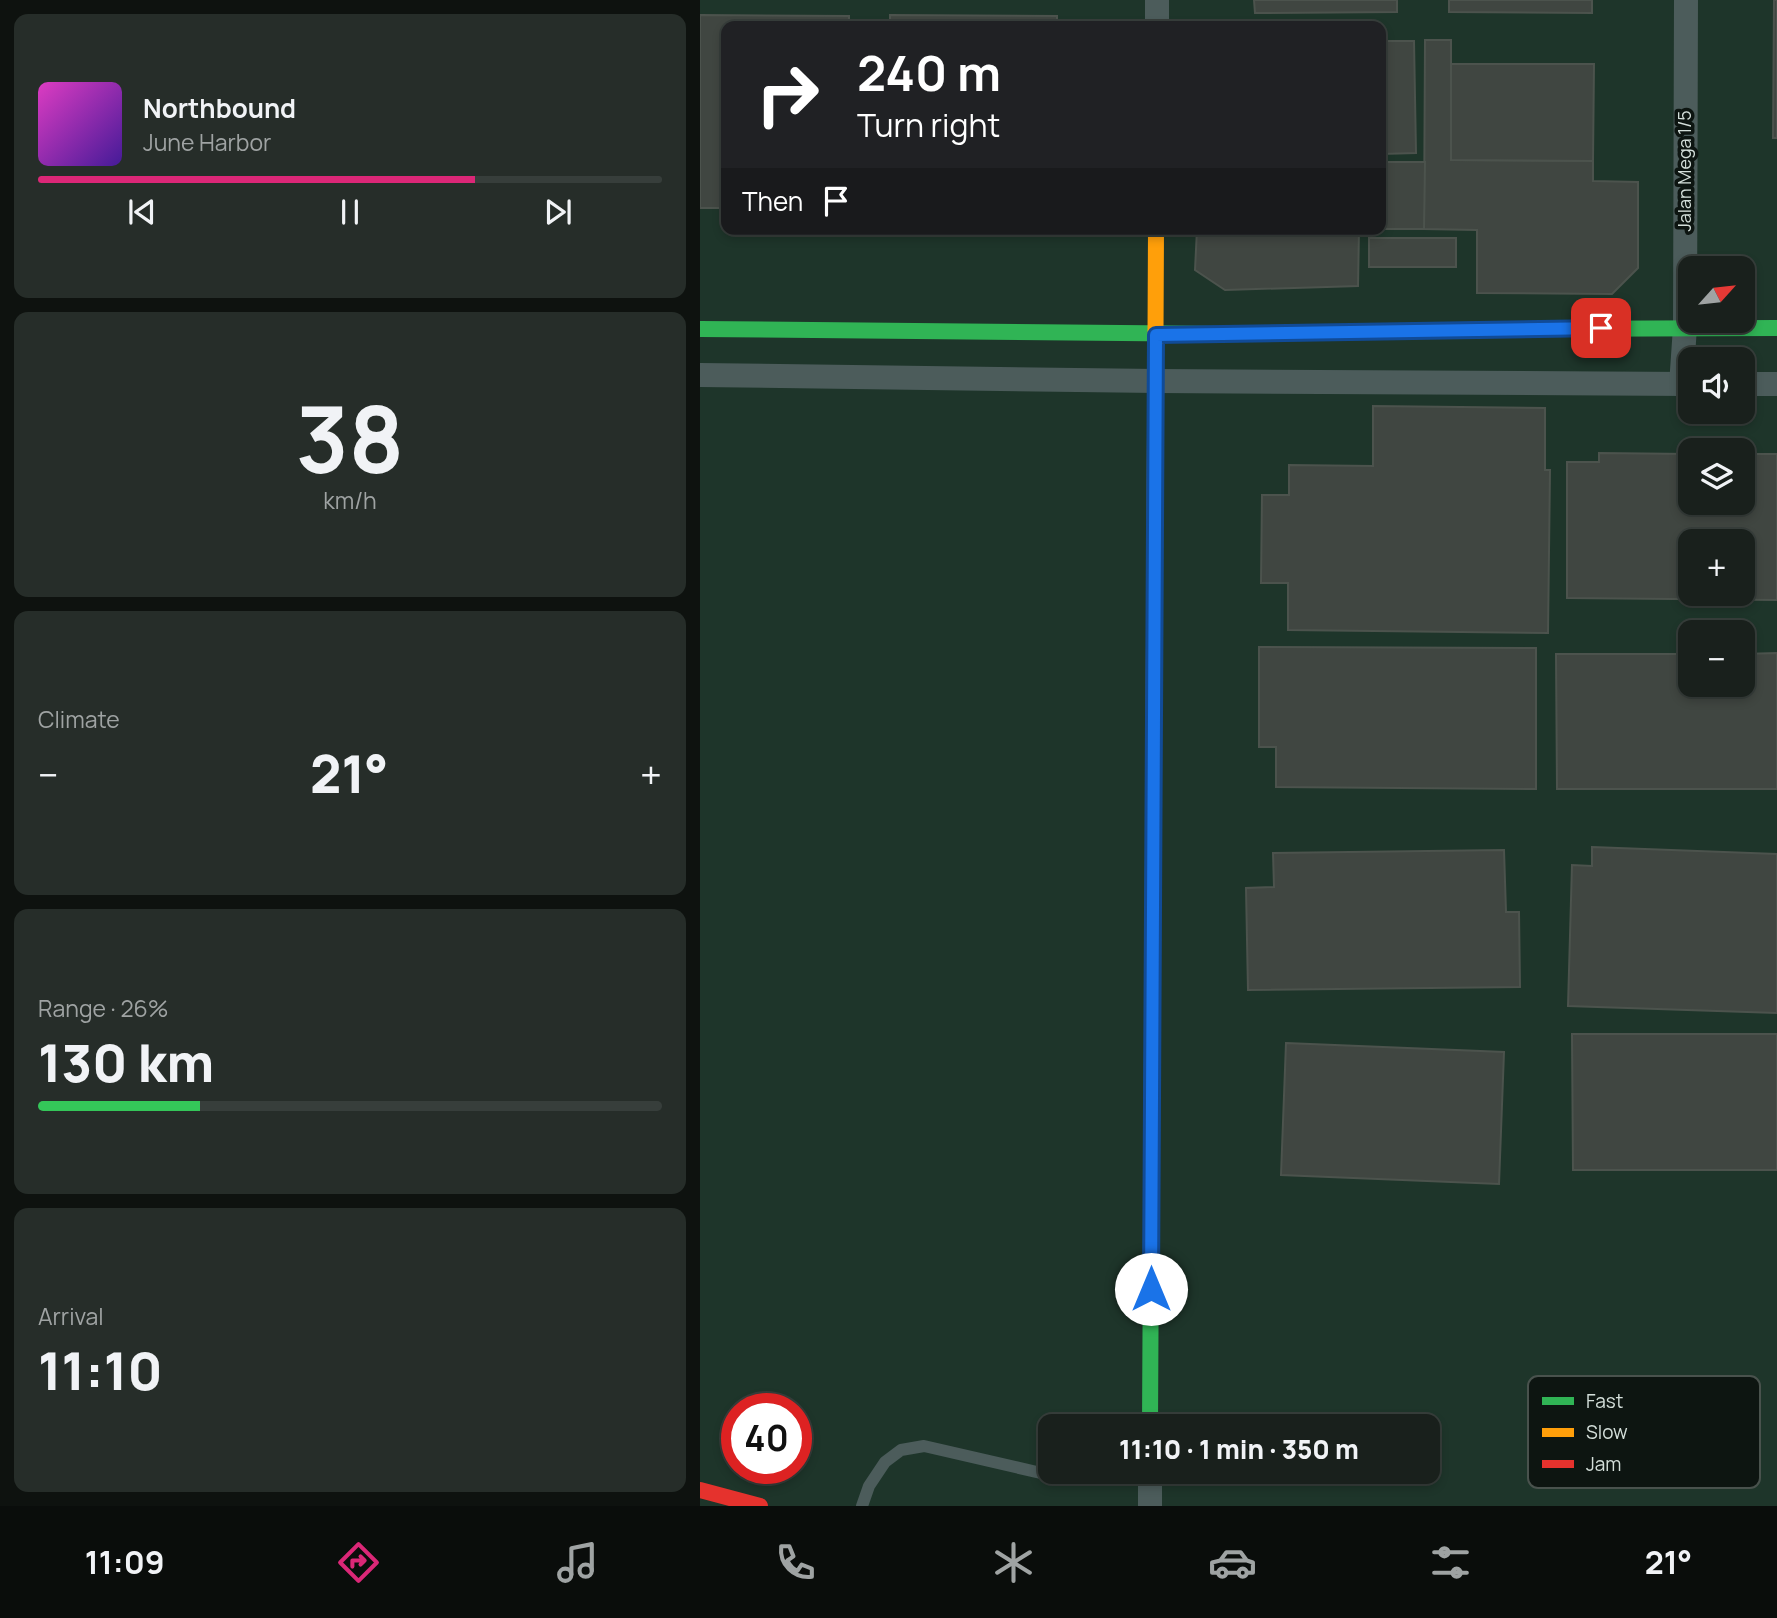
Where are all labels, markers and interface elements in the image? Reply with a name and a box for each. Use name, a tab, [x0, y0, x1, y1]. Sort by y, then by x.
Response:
text: 240 m	[857, 39, 1001, 106]
icon: right	[742, 49, 833, 140]
text: Northbound	[143, 90, 296, 126]
text: Turn right	[857, 103, 1000, 147]
street label: Jalan Mega 1/5	[1672, 110, 1696, 232]
text: June Harbor	[143, 126, 271, 158]
icon: arrive	[817, 182, 855, 220]
text: Then	[742, 183, 803, 219]
icon: previous	[123, 193, 161, 231]
icon: pause	[331, 193, 369, 231]
icon: next	[539, 193, 577, 231]
north arrow	[1678, 256, 1755, 332]
map controls	[1678, 256, 1755, 697]
pin	[1571, 298, 1631, 358]
icon: arrive	[1582, 309, 1620, 347]
button: sound	[1678, 347, 1755, 424]
text: 38	[296, 376, 404, 500]
button: layers	[1678, 438, 1755, 515]
text: km/h	[323, 484, 377, 516]
button: +	[1678, 529, 1755, 606]
button: −	[1678, 620, 1755, 697]
text: Climate	[38, 703, 120, 735]
text: 21°	[310, 738, 389, 809]
text: −	[38, 748, 59, 800]
text: +	[640, 748, 662, 800]
text: Range · 26%	[38, 992, 169, 1024]
text: 130 km	[38, 1027, 214, 1098]
position arrow	[1114, 1252, 1188, 1326]
text: Arrival	[38, 1300, 104, 1332]
text: 11:10	[38, 1335, 162, 1406]
legend	[1528, 1376, 1760, 1488]
text: Fast	[1586, 1388, 1623, 1414]
speed limit sign: 40	[721, 1393, 812, 1484]
text: Slow	[1586, 1419, 1628, 1445]
text: 11:10 · 1 min · 350 m	[1119, 1431, 1359, 1467]
text: Jam	[1586, 1451, 1621, 1477]
icon: directions	[334, 1538, 383, 1587]
icon: music	[553, 1538, 602, 1587]
icon: phone	[771, 1538, 820, 1587]
icon: climate	[989, 1538, 1038, 1587]
icon: car	[1208, 1538, 1257, 1587]
icon: filters	[1426, 1538, 1475, 1587]
text: 11:09	[85, 1540, 165, 1584]
text: 21°	[1645, 1540, 1692, 1584]

